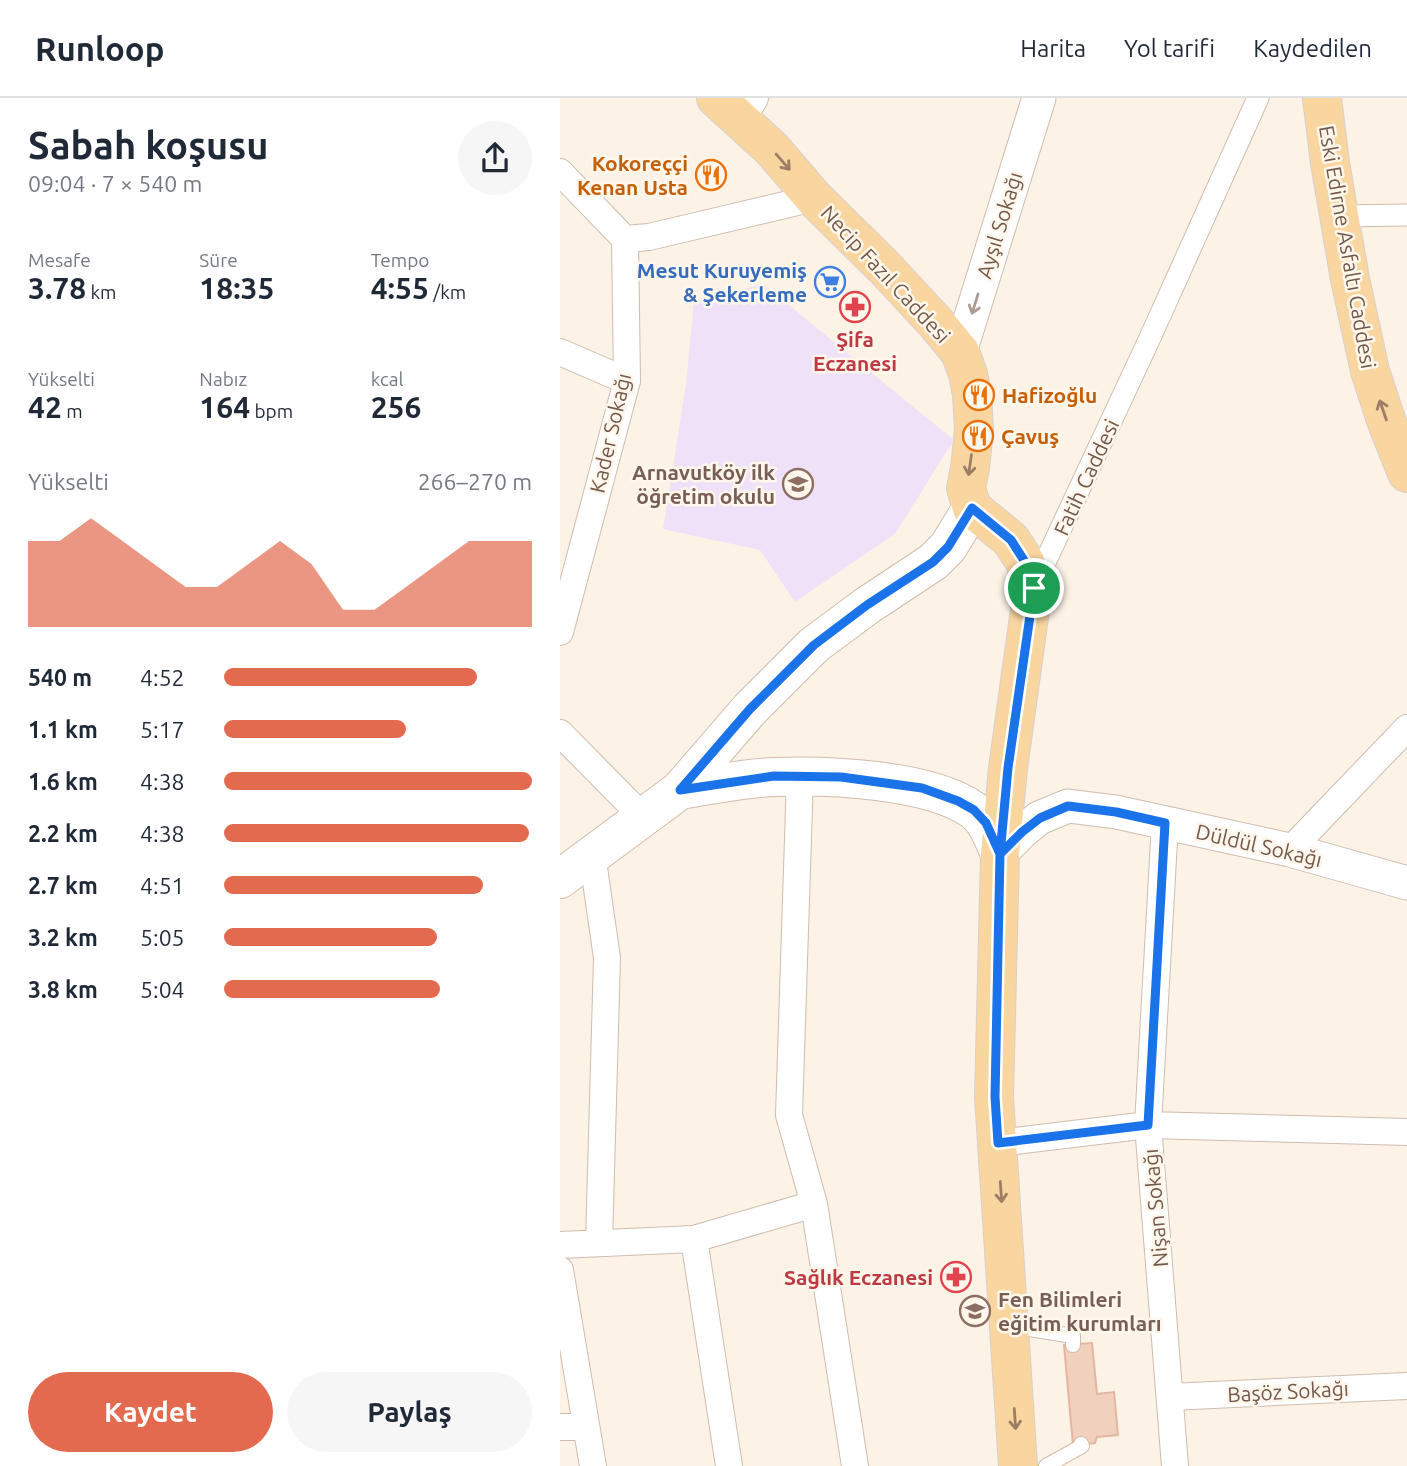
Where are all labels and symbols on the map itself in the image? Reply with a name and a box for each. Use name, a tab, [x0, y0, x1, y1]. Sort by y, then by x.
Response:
street label: Eski Edirne Asfaltı Caddesi	[1315, 124, 1381, 370]
place label: Kokoreççi Kenan Usta	[577, 151, 688, 199]
one-way arrow	[775, 153, 791, 171]
restaurant icon: Kokoreççi Kenan Usta	[694, 158, 728, 192]
street label: Ayşıl Sokağı	[971, 169, 1027, 281]
street label: Necip Fazıl Caddesi	[816, 200, 956, 348]
place label: Mesut Kuruyemiş & Şekerleme	[637, 258, 807, 306]
supermarket icon: Mesut Kuruyemiş & Şekerleme	[813, 265, 847, 299]
pharmacy icon: Şifa Eczanesi	[838, 290, 872, 324]
one-way arrow	[967, 292, 980, 314]
place label: Şifa Eczanesi	[813, 327, 897, 375]
street label: Kader Sokağı	[585, 371, 635, 495]
restaurant icon: Hafizoğlu	[962, 378, 996, 412]
place label: Hafizoğlu	[1002, 383, 1097, 407]
one-way arrow	[1376, 399, 1388, 421]
street label: Fatih Caddesi	[1049, 415, 1123, 539]
restaurant icon: Çavuş	[961, 419, 995, 453]
place label: Çavuş	[1001, 424, 1059, 448]
one-way arrow	[963, 453, 976, 476]
place label: Arnavutköy ilk öğretim okulu	[632, 460, 775, 508]
school or university icon: Arnavutköy ilk öğretim okulu	[781, 467, 815, 501]
pin	[1004, 558, 1064, 618]
street label: Düldül Sokağı	[1194, 819, 1324, 871]
street label: Nişan Sokağı	[1138, 1148, 1172, 1268]
one-way arrow	[995, 1180, 1008, 1202]
pharmacy icon: Sağlık Eczanesi	[939, 1260, 973, 1294]
place label: Sağlık Eczanesi	[784, 1265, 933, 1289]
place label: Fen Bilimleri eğitim kurumları	[998, 1287, 1162, 1335]
school or university icon: Fen Bilimleri eğitim kurumları	[958, 1294, 992, 1328]
street label: Başöz Sokağı	[1227, 1376, 1349, 1406]
one-way arrow	[1009, 1407, 1022, 1429]

